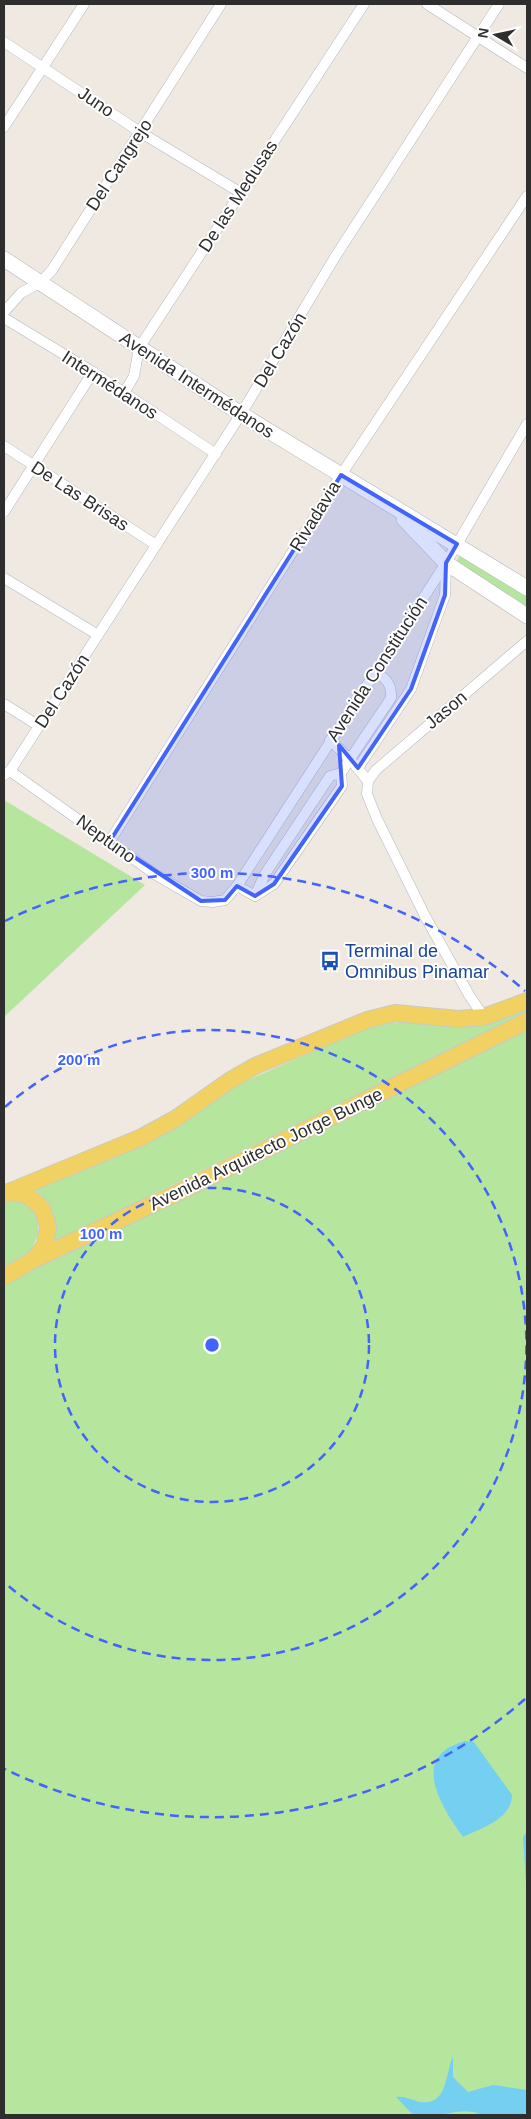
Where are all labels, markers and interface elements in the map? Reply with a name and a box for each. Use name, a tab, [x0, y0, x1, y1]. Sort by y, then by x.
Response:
north arrow	[471, 10, 521, 60]
text: N	[474, 27, 492, 39]
street label: Juno	[74, 83, 118, 121]
street label: Del Cangrejo	[82, 115, 156, 215]
street label: De las Medusas	[194, 136, 282, 256]
street label: Del Cazón	[250, 309, 310, 391]
street label: Avenida Intermédanos	[116, 328, 278, 442]
street label: Intermédanos	[58, 347, 162, 423]
street label: De Las Brisas	[28, 457, 132, 535]
street label: Rivadavia	[286, 476, 345, 555]
street label: Avenida Constitución	[323, 593, 431, 745]
street label: Del Cazón	[31, 650, 93, 732]
street label: Jason	[421, 687, 471, 733]
street label: Neptuno	[73, 811, 139, 867]
text: 300 m	[191, 864, 233, 881]
place label: Terminal de Omnibus Pinamar	[345, 941, 489, 982]
bus stop icon: Terminal de Omnibus Pinamar	[319, 950, 341, 972]
text: 200 m	[58, 1051, 100, 1068]
street label: Avenida Arquitecto Jorge Bunge	[146, 1084, 386, 1214]
text: 100 m	[80, 1225, 122, 1242]
centre of rings	[203, 1336, 221, 1354]

